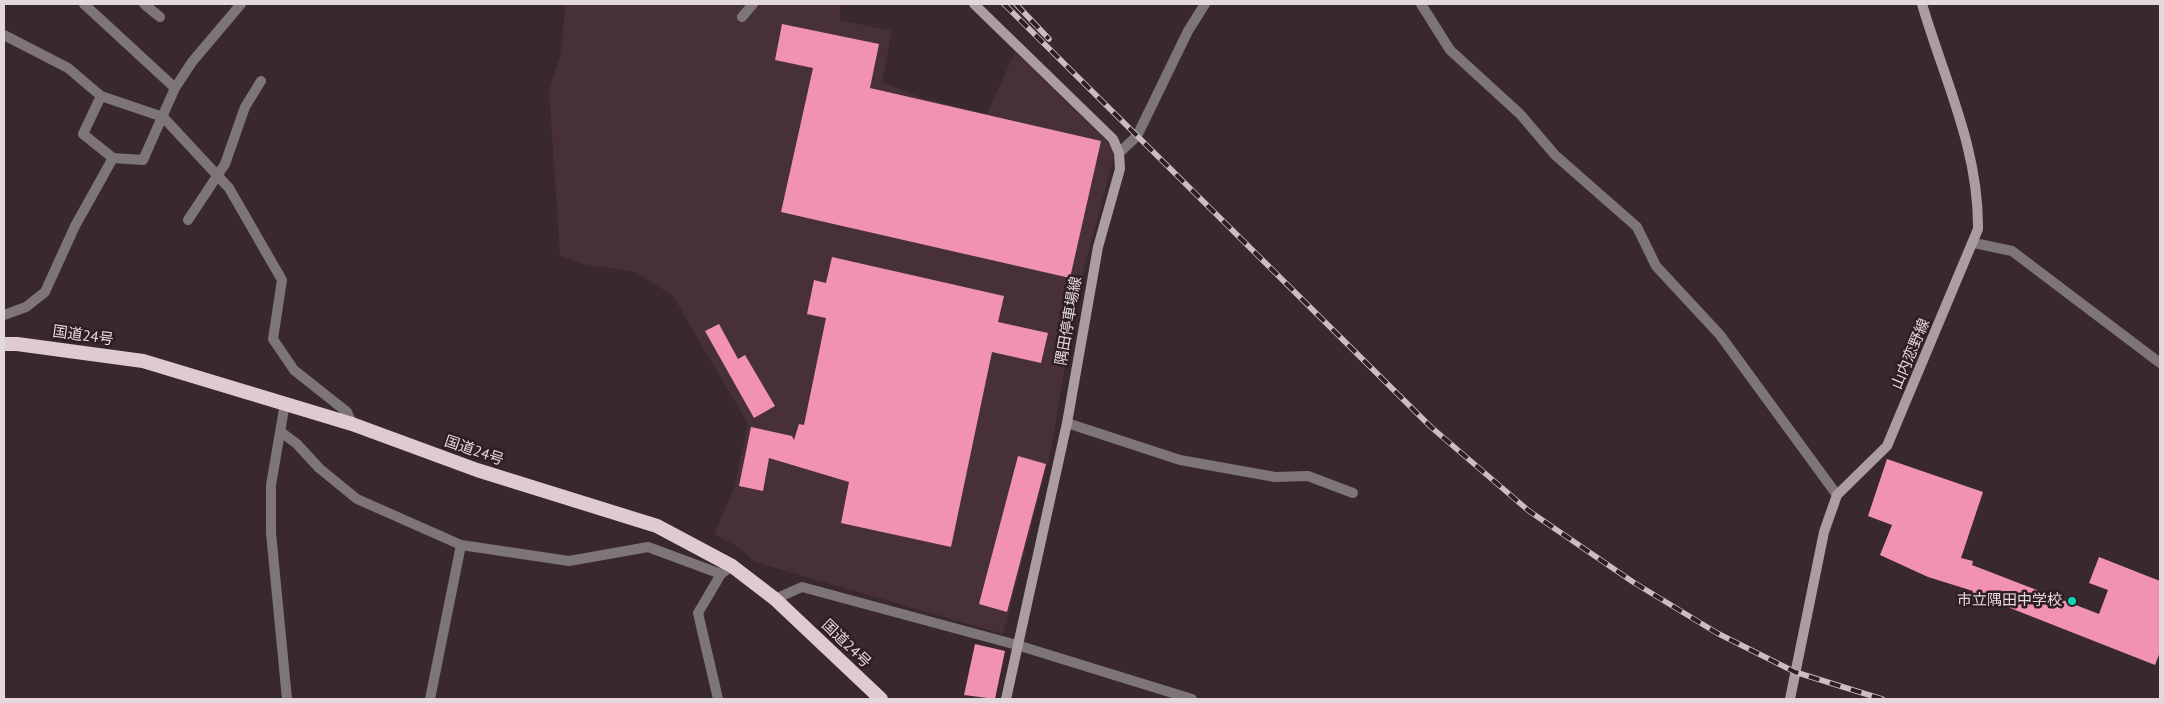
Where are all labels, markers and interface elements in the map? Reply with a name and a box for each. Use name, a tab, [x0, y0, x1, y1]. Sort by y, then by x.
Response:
street label: 隅田停車場線	[1052, 275, 1086, 367]
street label: 山内恋野線	[1888, 316, 1934, 392]
street label: 国道24号	[51, 323, 115, 349]
street label: 国道24号	[442, 433, 506, 469]
place label: 市立隅田中学校	[1957, 592, 2062, 610]
marker: 市立隅田中学校	[2066, 595, 2078, 607]
street label: 国道24号	[818, 616, 874, 672]

